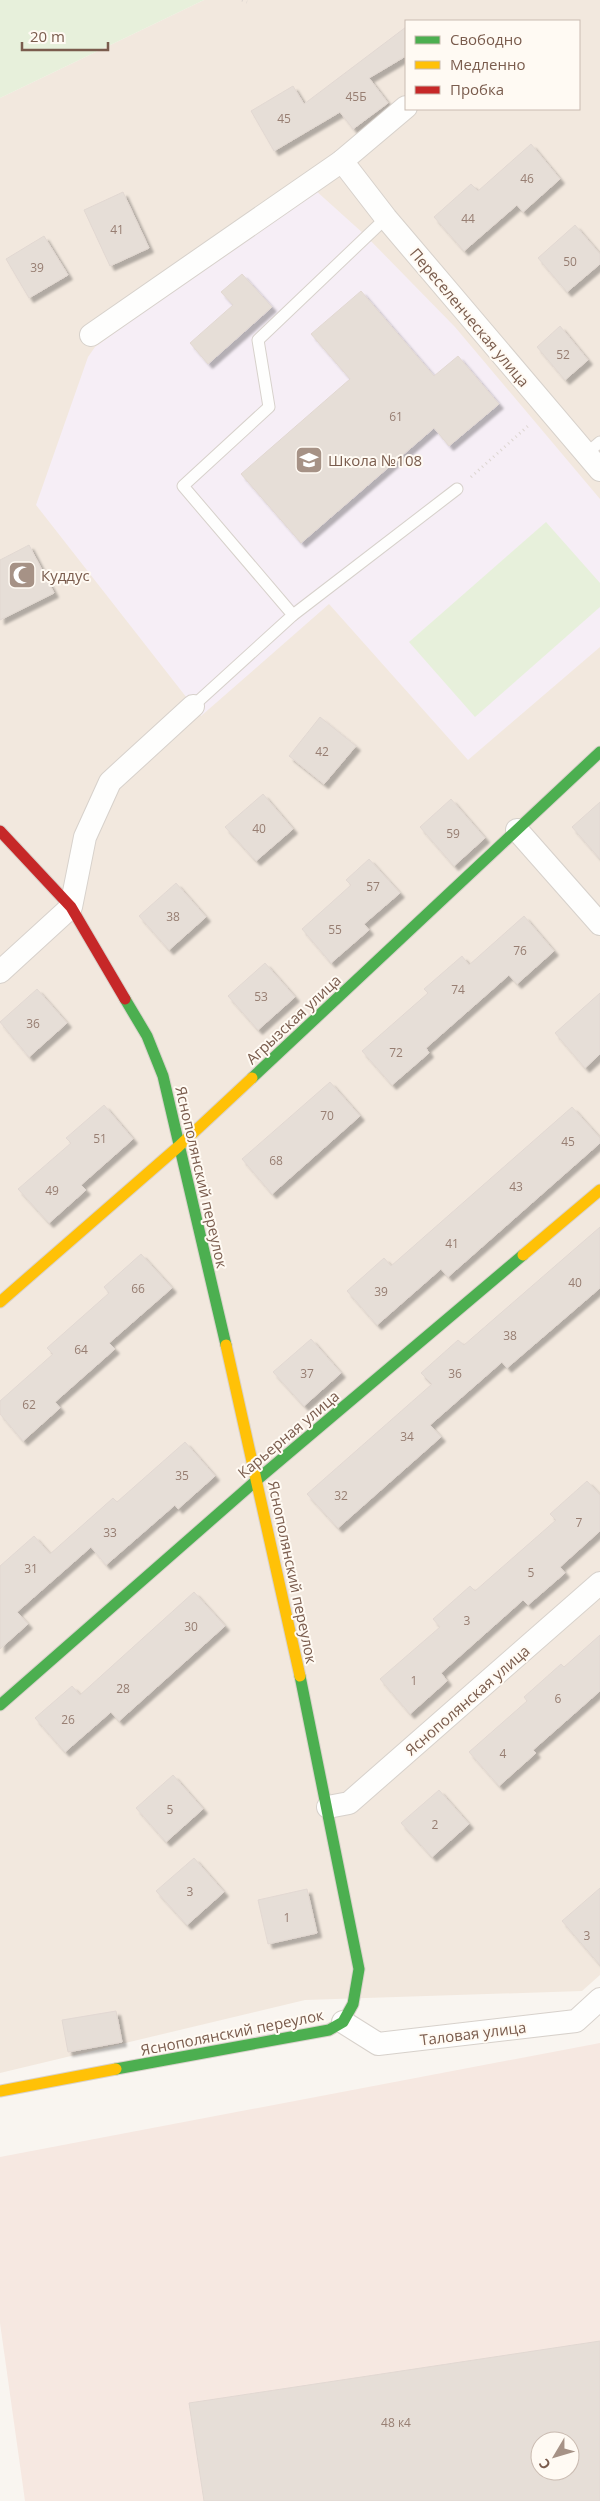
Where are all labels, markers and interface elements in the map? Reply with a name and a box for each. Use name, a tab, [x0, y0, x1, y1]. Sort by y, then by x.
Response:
scale bar	[22, 20, 109, 52]
legend	[405, 20, 580, 110]
text: 20 m	[30, 26, 65, 46]
text: Свободно	[450, 29, 522, 49]
text: Медленно	[450, 54, 526, 74]
text: Пробка	[450, 79, 504, 99]
house number: 45Б	[345, 88, 367, 105]
house number: 45	[277, 110, 291, 127]
house number: 46	[520, 170, 534, 187]
house number: 44	[461, 210, 475, 227]
house number: 41	[110, 221, 124, 238]
street label: Переселенческая улица	[406, 243, 534, 391]
house number: 50	[563, 253, 577, 270]
house number: 39	[30, 259, 44, 276]
house number: 52	[556, 346, 570, 363]
house number: 61	[389, 408, 403, 425]
school or university icon: Школа №108	[294, 445, 324, 475]
place label: Школа №108	[328, 450, 422, 470]
mosque icon: Куддус	[7, 560, 37, 590]
place label: Куддус	[41, 565, 90, 585]
house number: 42	[315, 743, 329, 760]
house number: 40	[252, 820, 266, 837]
house number: 59	[446, 825, 460, 842]
house number: 57	[366, 878, 380, 895]
house number: 38	[166, 908, 180, 925]
house number: 55	[328, 921, 342, 938]
house number: 76	[513, 942, 527, 959]
street label: Агрызская улица	[241, 970, 345, 1068]
house number: 74	[451, 981, 465, 998]
house number: 53	[254, 988, 268, 1005]
house number: 36	[26, 1015, 40, 1032]
house number: 72	[389, 1044, 403, 1061]
street label: Яснополянский переулок	[171, 1084, 233, 1270]
house number: 70	[320, 1107, 334, 1124]
house number: 51	[93, 1130, 107, 1147]
house number: 45	[561, 1133, 575, 1150]
house number: 68	[269, 1152, 283, 1169]
house number: 43	[509, 1178, 523, 1195]
house number: 49	[45, 1182, 59, 1199]
house number: 41	[445, 1235, 459, 1252]
house number: 40	[568, 1274, 582, 1291]
house number: 66	[131, 1280, 145, 1297]
house number: 39	[374, 1283, 388, 1300]
house number: 38	[503, 1327, 517, 1344]
house number: 64	[74, 1341, 88, 1358]
house number: 37	[300, 1365, 314, 1382]
house number: 36	[448, 1365, 462, 1382]
street label: Карьерная улица	[233, 1386, 343, 1482]
house number: 62	[22, 1396, 36, 1413]
house number: 34	[400, 1428, 414, 1445]
house number: 35	[175, 1467, 189, 1484]
street label: Яснополянский переулок	[264, 1479, 322, 1665]
house number: 32	[334, 1487, 348, 1504]
house number: 7	[576, 1514, 583, 1531]
house number: 33	[103, 1524, 117, 1541]
house number: 31	[24, 1560, 38, 1577]
house number: 5	[528, 1564, 535, 1581]
house number: 3	[464, 1612, 471, 1629]
house number: 30	[184, 1618, 198, 1635]
street label: Яснополянская улица	[401, 1640, 533, 1760]
house number: 1	[411, 1672, 417, 1689]
house number: 28	[116, 1680, 130, 1697]
house number: 6	[555, 1690, 562, 1707]
house number: 26	[61, 1711, 75, 1728]
house number: 4	[500, 1745, 507, 1762]
house number: 5	[167, 1801, 174, 1818]
house number: 2	[432, 1816, 439, 1833]
house number: 3	[187, 1883, 194, 1900]
house number: 1	[284, 1909, 290, 1926]
house number: 3	[584, 1927, 591, 1944]
street label: Яснополянский переулок	[139, 2004, 325, 2060]
street label: Таловая улица	[419, 2017, 527, 2049]
house number: 48 к4	[381, 2414, 411, 2431]
north arrow	[530, 2431, 580, 2481]
text: С	[534, 2455, 555, 2474]

